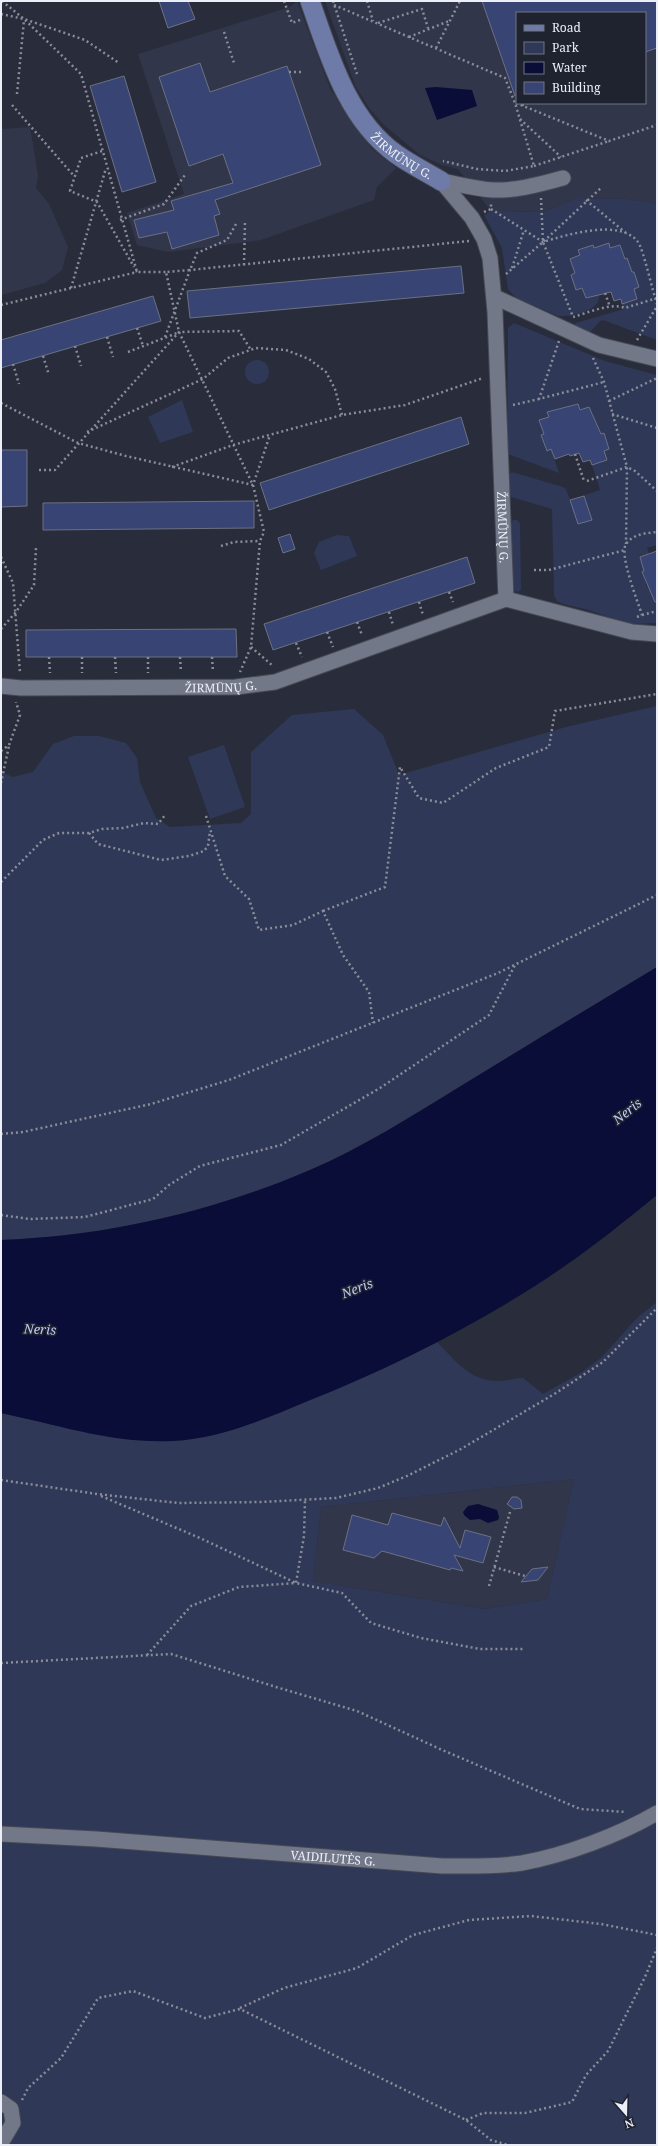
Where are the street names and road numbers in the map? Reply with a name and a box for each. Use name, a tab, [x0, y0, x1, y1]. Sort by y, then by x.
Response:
street label: ŽIRMŪNŲ G.	[367, 128, 436, 183]
street label: ŽIRMŪNŲ G.	[493, 491, 513, 563]
street label: ŽIRMŪNŲ G.	[185, 676, 258, 696]
street label: VAIDILUTĖS G.	[290, 1846, 376, 1869]

